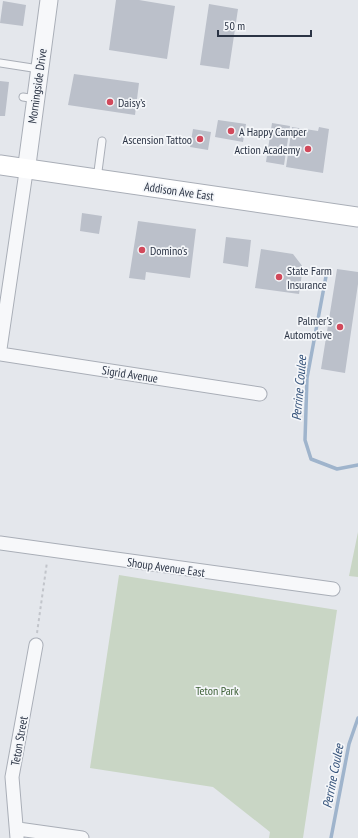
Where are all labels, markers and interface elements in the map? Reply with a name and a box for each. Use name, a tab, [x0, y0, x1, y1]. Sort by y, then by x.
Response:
scale bar	[218, 12, 311, 38]
text: 50 m	[224, 18, 245, 33]
street label: Morningside Drive	[24, 47, 50, 124]
place label: Daisy’s	[118, 95, 146, 110]
marker: Daisy’s	[105, 97, 115, 107]
place label: A Happy Camper	[239, 124, 307, 139]
marker: A Happy Camper	[226, 126, 236, 136]
place label: Ascension Tattoo	[123, 132, 192, 147]
marker: Ascension Tattoo	[195, 134, 205, 144]
place label: Action Academy	[235, 142, 300, 157]
marker: Action Academy	[303, 144, 313, 154]
street label: Addison Ave East	[143, 179, 215, 203]
place label: Domino's	[150, 243, 187, 258]
marker: Domino's	[137, 245, 147, 255]
place label: State Farm Insurance	[287, 263, 332, 292]
marker: State Farm Insurance	[274, 272, 284, 282]
place label: Palmer's Automotive	[284, 313, 332, 342]
marker: Palmer's Automotive	[335, 322, 345, 332]
water label: Perrine Coulee	[288, 353, 310, 421]
street label: Sigrid Avenue	[101, 362, 159, 386]
street label: Shoup Avenue East	[126, 554, 207, 580]
park label: Teton Park	[195, 683, 239, 698]
street label: Teton Street	[7, 714, 31, 767]
water label: Perrine Coulee	[318, 741, 348, 810]

